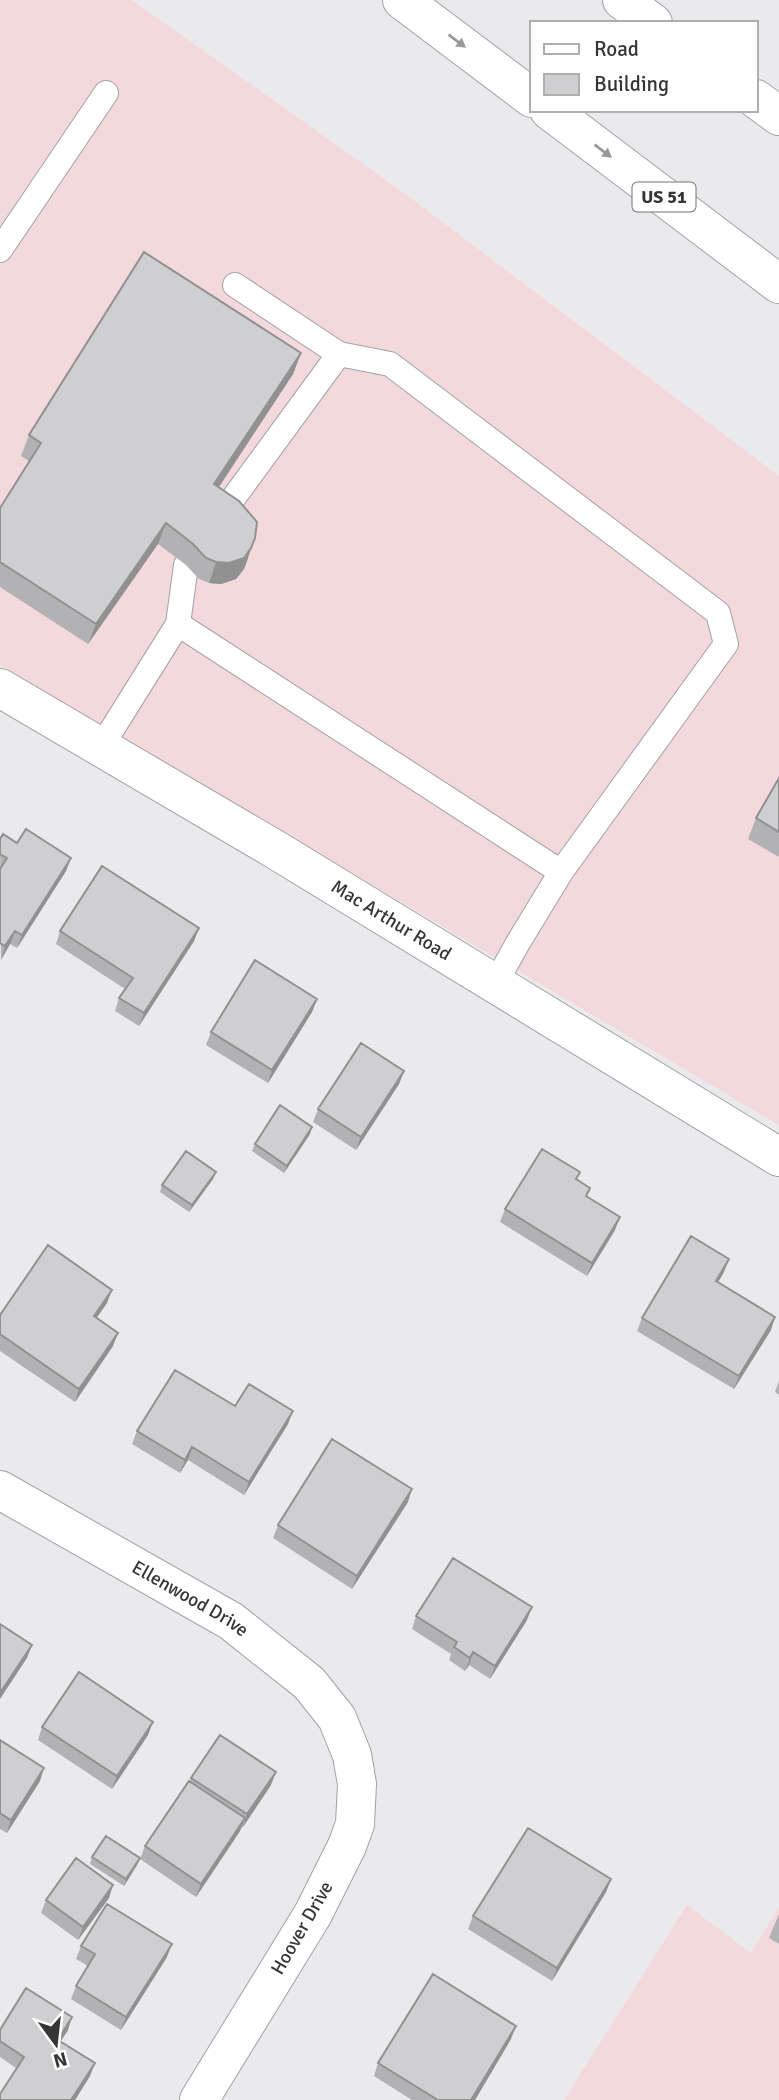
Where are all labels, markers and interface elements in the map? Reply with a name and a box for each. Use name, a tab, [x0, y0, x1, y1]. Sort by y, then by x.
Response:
legend	[530, 21, 758, 112]
one-way arrow	[447, 34, 466, 48]
text: Road	[594, 36, 639, 62]
text: Building	[594, 71, 669, 97]
one-way arrow	[594, 144, 612, 159]
road number: US 51	[632, 182, 696, 212]
street label: Mac Arthur Road	[327, 875, 456, 966]
street label: Ellenwood Drive	[128, 1555, 253, 1642]
street label: Hoover Drive	[266, 1877, 338, 1979]
north arrow	[21, 2009, 91, 2079]
text: N	[51, 2046, 70, 2073]

